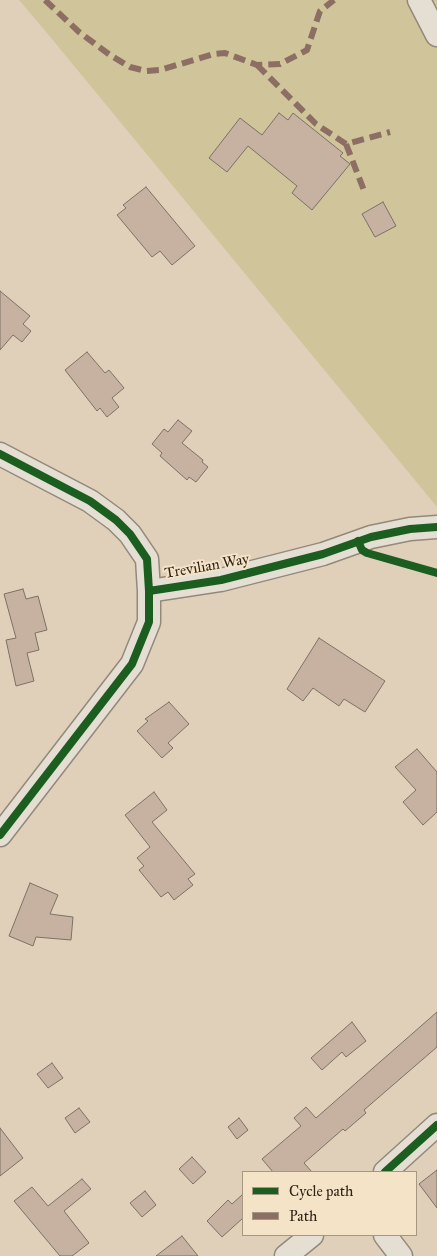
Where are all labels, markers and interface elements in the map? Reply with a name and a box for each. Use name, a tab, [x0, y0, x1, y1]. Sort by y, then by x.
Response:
street label: Trevilian Way	[163, 551, 251, 583]
legend	[242, 1171, 417, 1236]
text: Cycle path	[289, 1182, 353, 1200]
text: Path	[289, 1207, 317, 1225]

